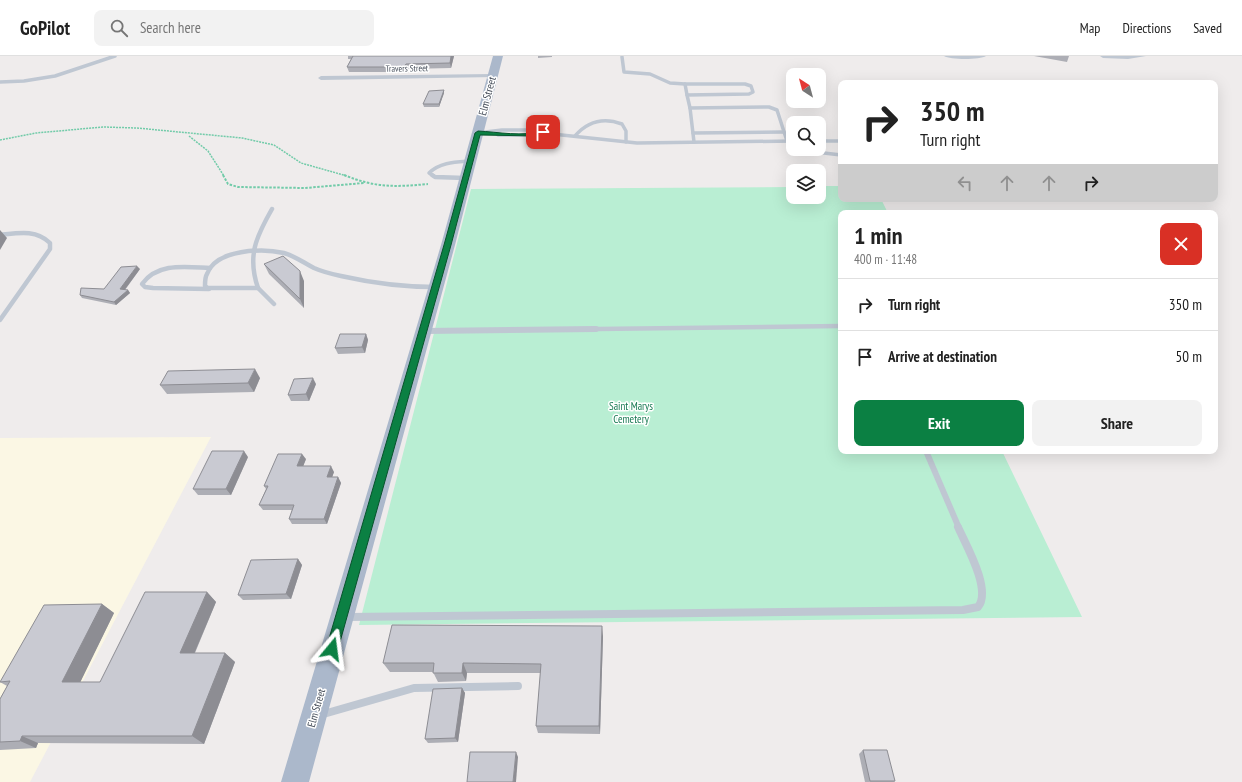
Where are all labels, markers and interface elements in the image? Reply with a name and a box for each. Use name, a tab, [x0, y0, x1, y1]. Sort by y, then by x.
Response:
search box	[94, 10, 374, 46]
text: GoPilot	[20, 16, 70, 40]
icon: search	[108, 17, 130, 39]
text: Search here	[140, 18, 201, 37]
text: Map	[1080, 19, 1100, 37]
text: Directions	[1122, 19, 1171, 37]
text: Saved	[1193, 19, 1222, 37]
street label: Travers Street	[386, 62, 429, 74]
north arrow	[786, 68, 826, 108]
map controls	[786, 68, 826, 204]
street label: Elm Street	[475, 75, 499, 117]
text: 350 m	[920, 92, 984, 129]
icon: right	[854, 96, 906, 148]
pin	[526, 115, 560, 149]
button: search	[786, 116, 826, 156]
icon: arrive	[532, 121, 554, 143]
text: Turn right	[920, 128, 980, 151]
button: layers	[786, 164, 826, 204]
icon: left	[954, 172, 976, 194]
icon: ahead	[996, 172, 1018, 194]
icon: ahead	[1038, 172, 1060, 194]
icon: right	[1080, 172, 1102, 194]
text: 1 min	[854, 220, 902, 251]
button: close	[1160, 223, 1202, 265]
text: 400 m · 11:48	[854, 251, 917, 268]
icon: right	[854, 294, 876, 316]
text: Turn right	[888, 295, 940, 314]
text: 350 m	[1169, 295, 1202, 314]
icon: arrive	[854, 346, 876, 368]
text: Arrive at destination	[888, 347, 997, 366]
text: 50 m	[1176, 347, 1202, 366]
park label: Saint Marys Cemetery	[609, 399, 653, 426]
button: Exit	[854, 400, 1024, 446]
button: Share	[1032, 400, 1202, 446]
position arrow	[311, 628, 353, 670]
street label: Elm Street	[304, 687, 328, 729]

